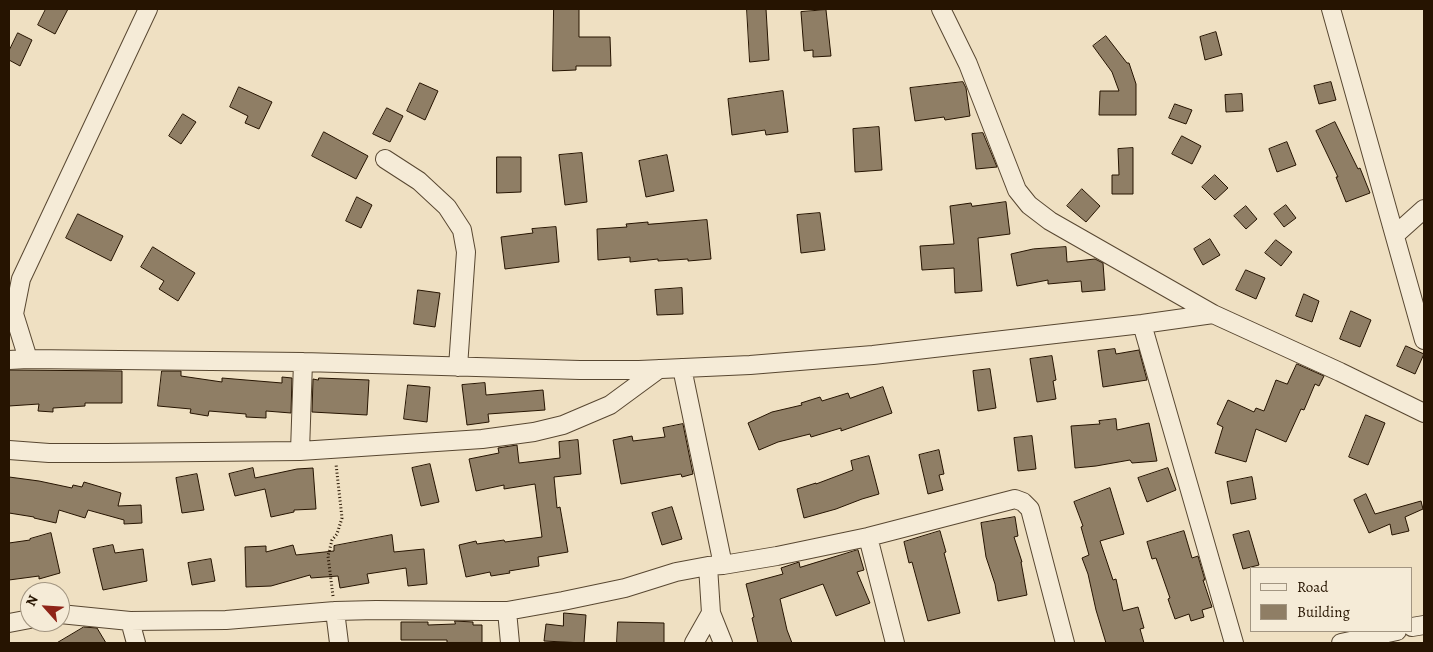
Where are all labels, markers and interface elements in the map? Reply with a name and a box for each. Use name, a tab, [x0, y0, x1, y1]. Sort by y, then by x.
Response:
legend	[1250, 567, 1413, 632]
text: Road	[1297, 577, 1328, 597]
north arrow	[20, 582, 70, 632]
text: N	[21, 592, 43, 609]
text: Building	[1297, 602, 1350, 622]

